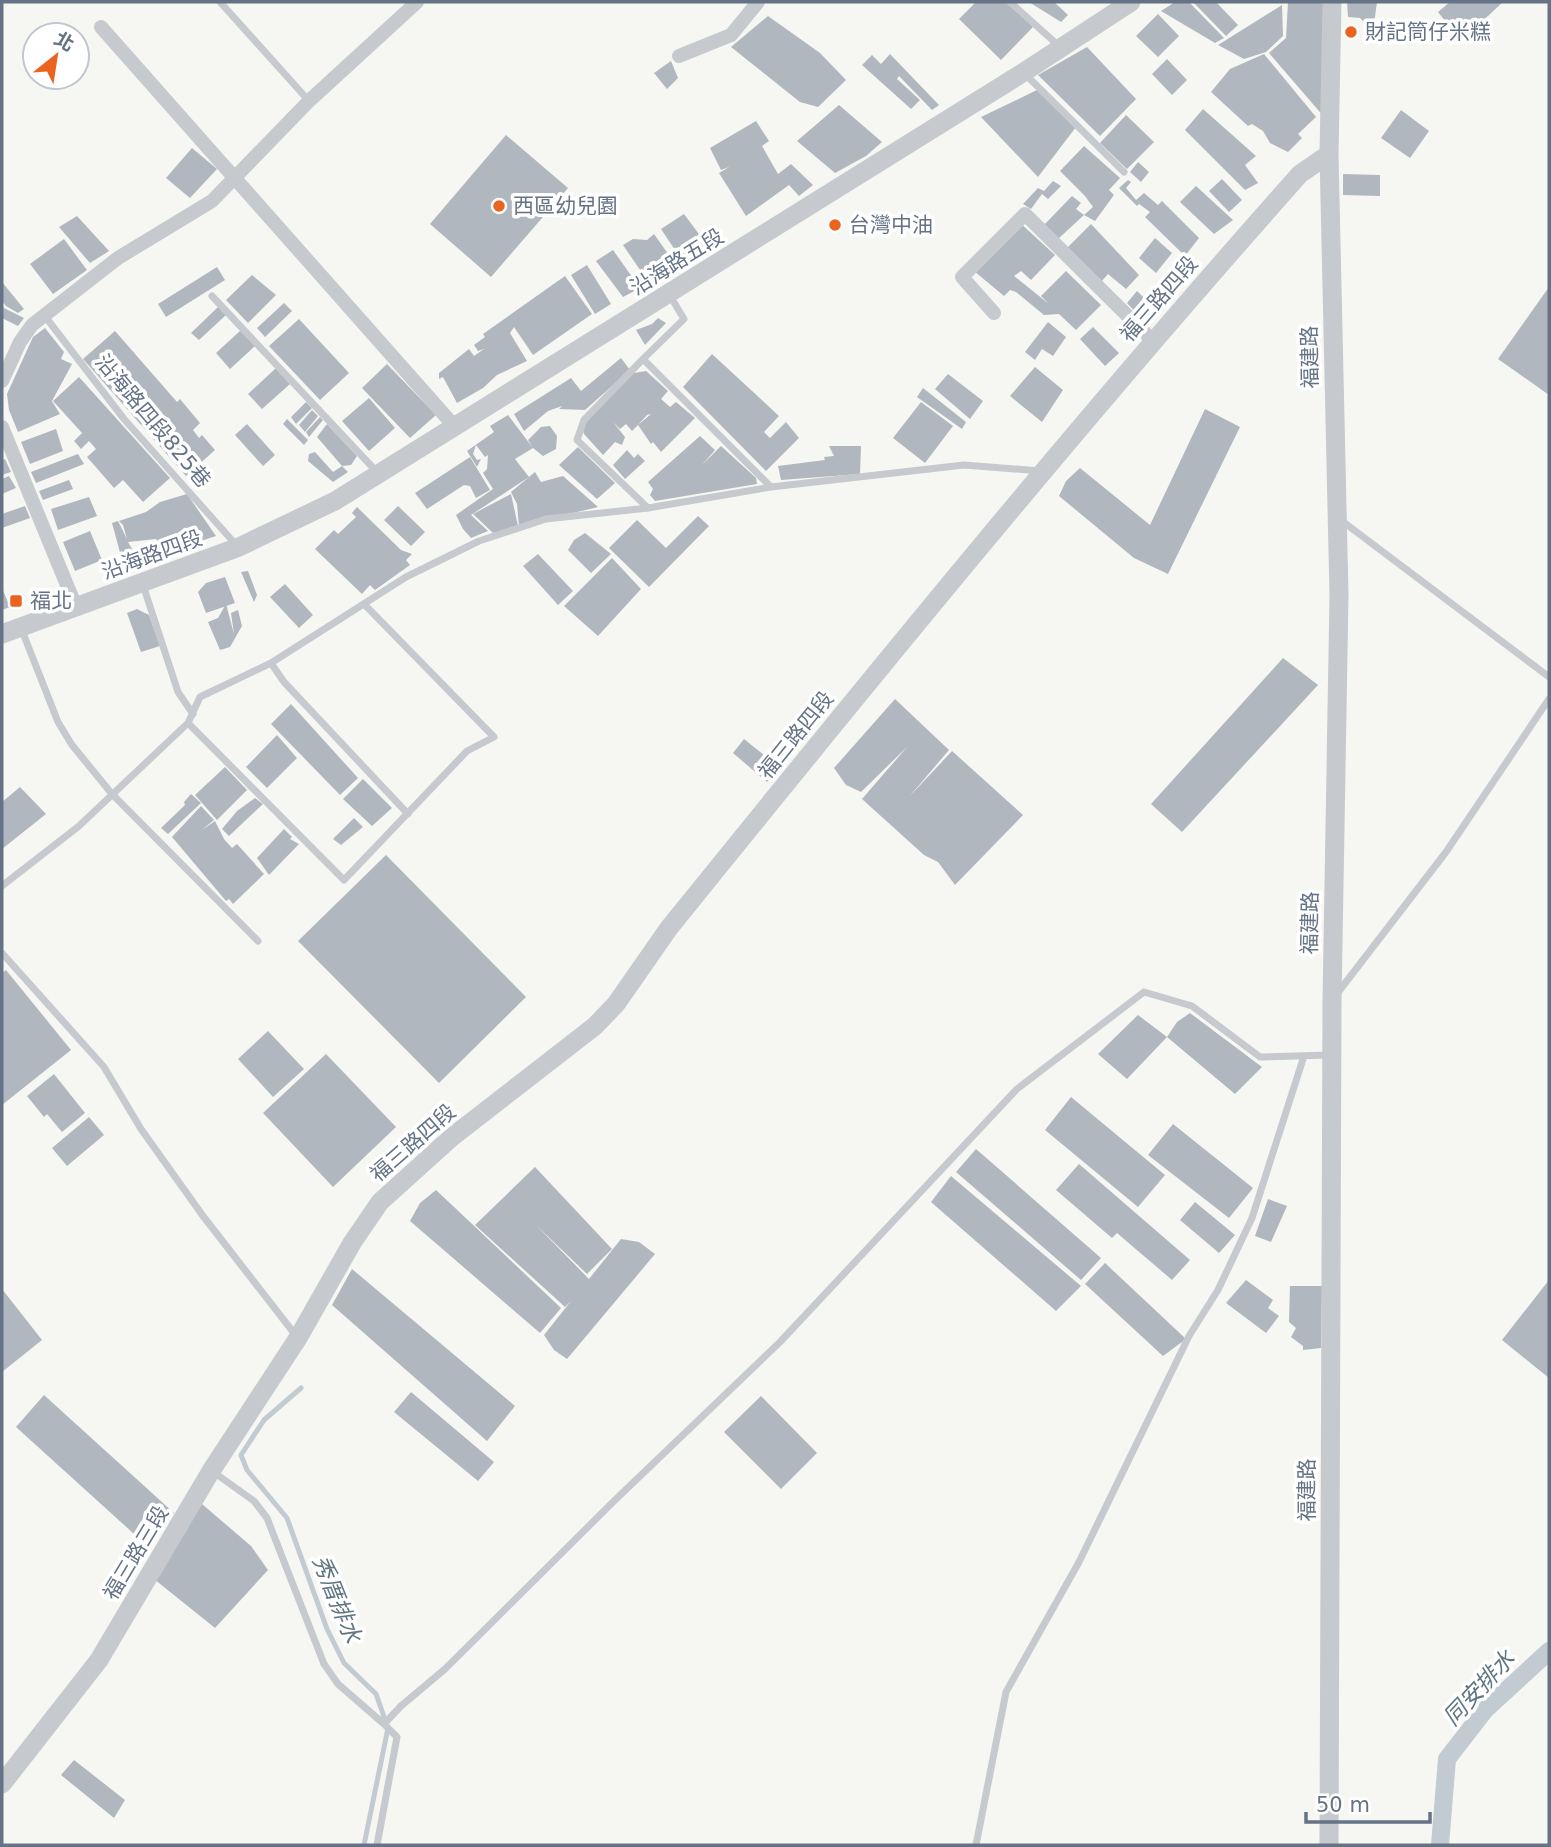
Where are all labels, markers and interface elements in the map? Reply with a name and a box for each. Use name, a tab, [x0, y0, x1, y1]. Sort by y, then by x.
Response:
place label: 財記筒仔米糕	[1365, 20, 1491, 44]
north arrow	[21, 21, 91, 91]
marker: 財記筒仔米糕	[1343, 24, 1359, 40]
text: 北	[51, 27, 78, 56]
place label: 西區幼兒園	[513, 194, 618, 218]
marker: 西區幼兒園	[491, 198, 507, 214]
place label: 台灣中油	[849, 213, 933, 237]
marker: 台灣中油	[827, 217, 843, 233]
street label: 沿海路五段	[626, 224, 728, 300]
street label: 福三路四段	[1116, 252, 1202, 346]
street label: 福建路	[1297, 325, 1323, 389]
street label: 沿海路四段825巷	[90, 350, 216, 492]
street label: 沿海路四段	[99, 526, 205, 584]
place label: 福北	[30, 589, 72, 613]
marker: 福北	[8, 593, 24, 609]
street label: 福三路四段	[754, 687, 838, 783]
street label: 福建路	[1297, 891, 1323, 955]
street label: 福三路四段	[366, 1100, 460, 1186]
street label: 福建路	[1295, 1459, 1319, 1522]
street label: 福三路三段	[99, 1502, 173, 1604]
water label: 秀厝排水	[308, 1551, 367, 1647]
water label: 同安排水	[1438, 1645, 1521, 1731]
scale bar	[1306, 1780, 1430, 1824]
text: 50 m	[1316, 1793, 1370, 1817]

